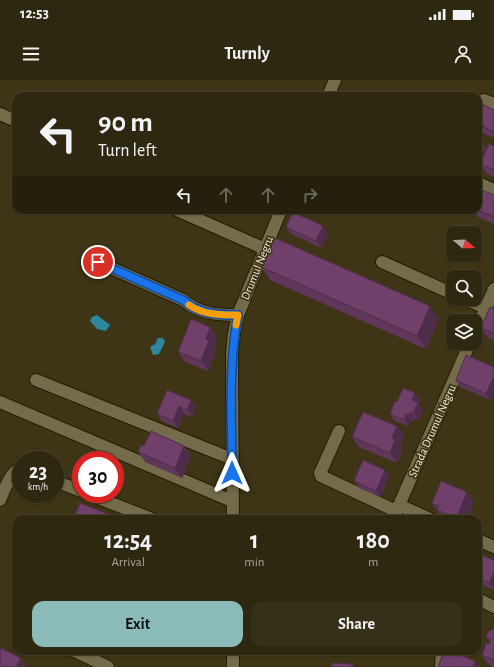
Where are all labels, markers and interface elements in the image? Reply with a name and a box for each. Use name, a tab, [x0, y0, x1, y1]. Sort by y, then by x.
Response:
text: 12:53	[20, 6, 49, 21]
icon: menu	[20, 43, 42, 65]
icon: person	[452, 43, 474, 65]
text: Turnly	[224, 45, 270, 63]
icon: left	[32, 108, 84, 160]
text: 90 m	[98, 109, 153, 137]
text: Turn left	[98, 142, 157, 160]
icon: left	[173, 184, 195, 206]
icon: ahead	[215, 184, 237, 206]
icon: ahead	[257, 184, 279, 206]
icon: right	[299, 184, 321, 206]
north arrow	[446, 226, 482, 262]
map controls	[446, 226, 482, 350]
street label: Drumul Negru	[239, 234, 275, 302]
pin	[81, 245, 115, 279]
icon: arrive	[87, 251, 109, 273]
button: search	[446, 270, 482, 306]
button: layers	[446, 314, 482, 350]
street label: Strada Drumul Negru	[406, 383, 458, 479]
speed limit sign: 30	[72, 451, 124, 503]
position arrow	[211, 452, 253, 494]
text: 23	[29, 462, 47, 482]
text: km/h	[28, 482, 48, 492]
text: 12:54	[104, 529, 152, 553]
text: 1	[250, 529, 259, 553]
text: 180	[357, 529, 390, 553]
text: Arrival	[111, 556, 145, 569]
text: min	[244, 556, 265, 569]
text: m	[368, 556, 378, 569]
button: Exit	[32, 601, 243, 647]
button: Share	[251, 601, 462, 647]

